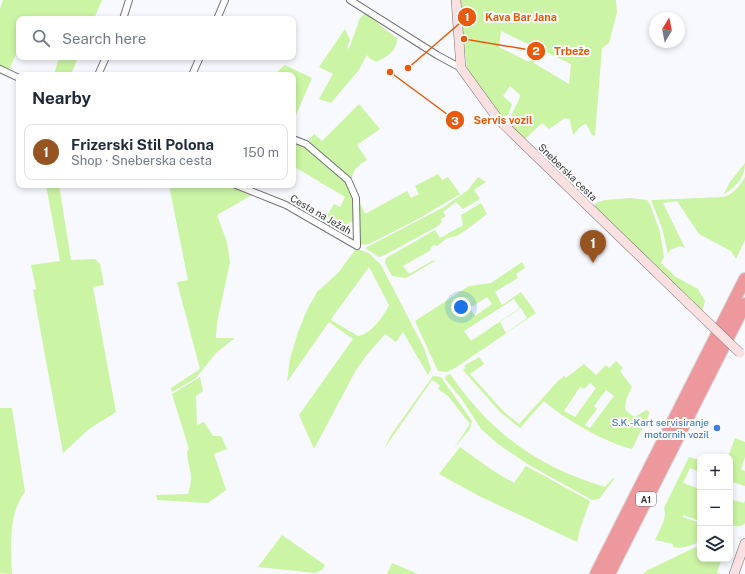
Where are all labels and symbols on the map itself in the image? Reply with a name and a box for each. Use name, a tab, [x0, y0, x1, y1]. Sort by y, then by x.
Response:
callout: Kava Bar Jana	[457, 6, 565, 29]
text: 1	[464, 10, 470, 24]
text: Kava Bar Jana	[485, 11, 557, 23]
north arrow	[649, 12, 685, 48]
callout: Trbeže	[526, 40, 598, 63]
text: 2	[532, 44, 540, 58]
text: Trbeže	[554, 45, 590, 57]
callout: Servis vozil	[445, 109, 541, 132]
text: 3	[451, 114, 459, 128]
text: Servis vozil	[473, 114, 533, 126]
street label: Sneberska cesta	[536, 141, 600, 203]
street label: Cesta na Ježah	[288, 192, 354, 236]
pin: 1	[580, 230, 606, 263]
your location	[451, 297, 471, 317]
place label: S.K.-Kart servisiranje motornih vozil	[612, 416, 709, 440]
marker: S.K.-Kart servisiranje motornih vozil	[712, 423, 722, 433]
road number: A1	[636, 492, 656, 506]

